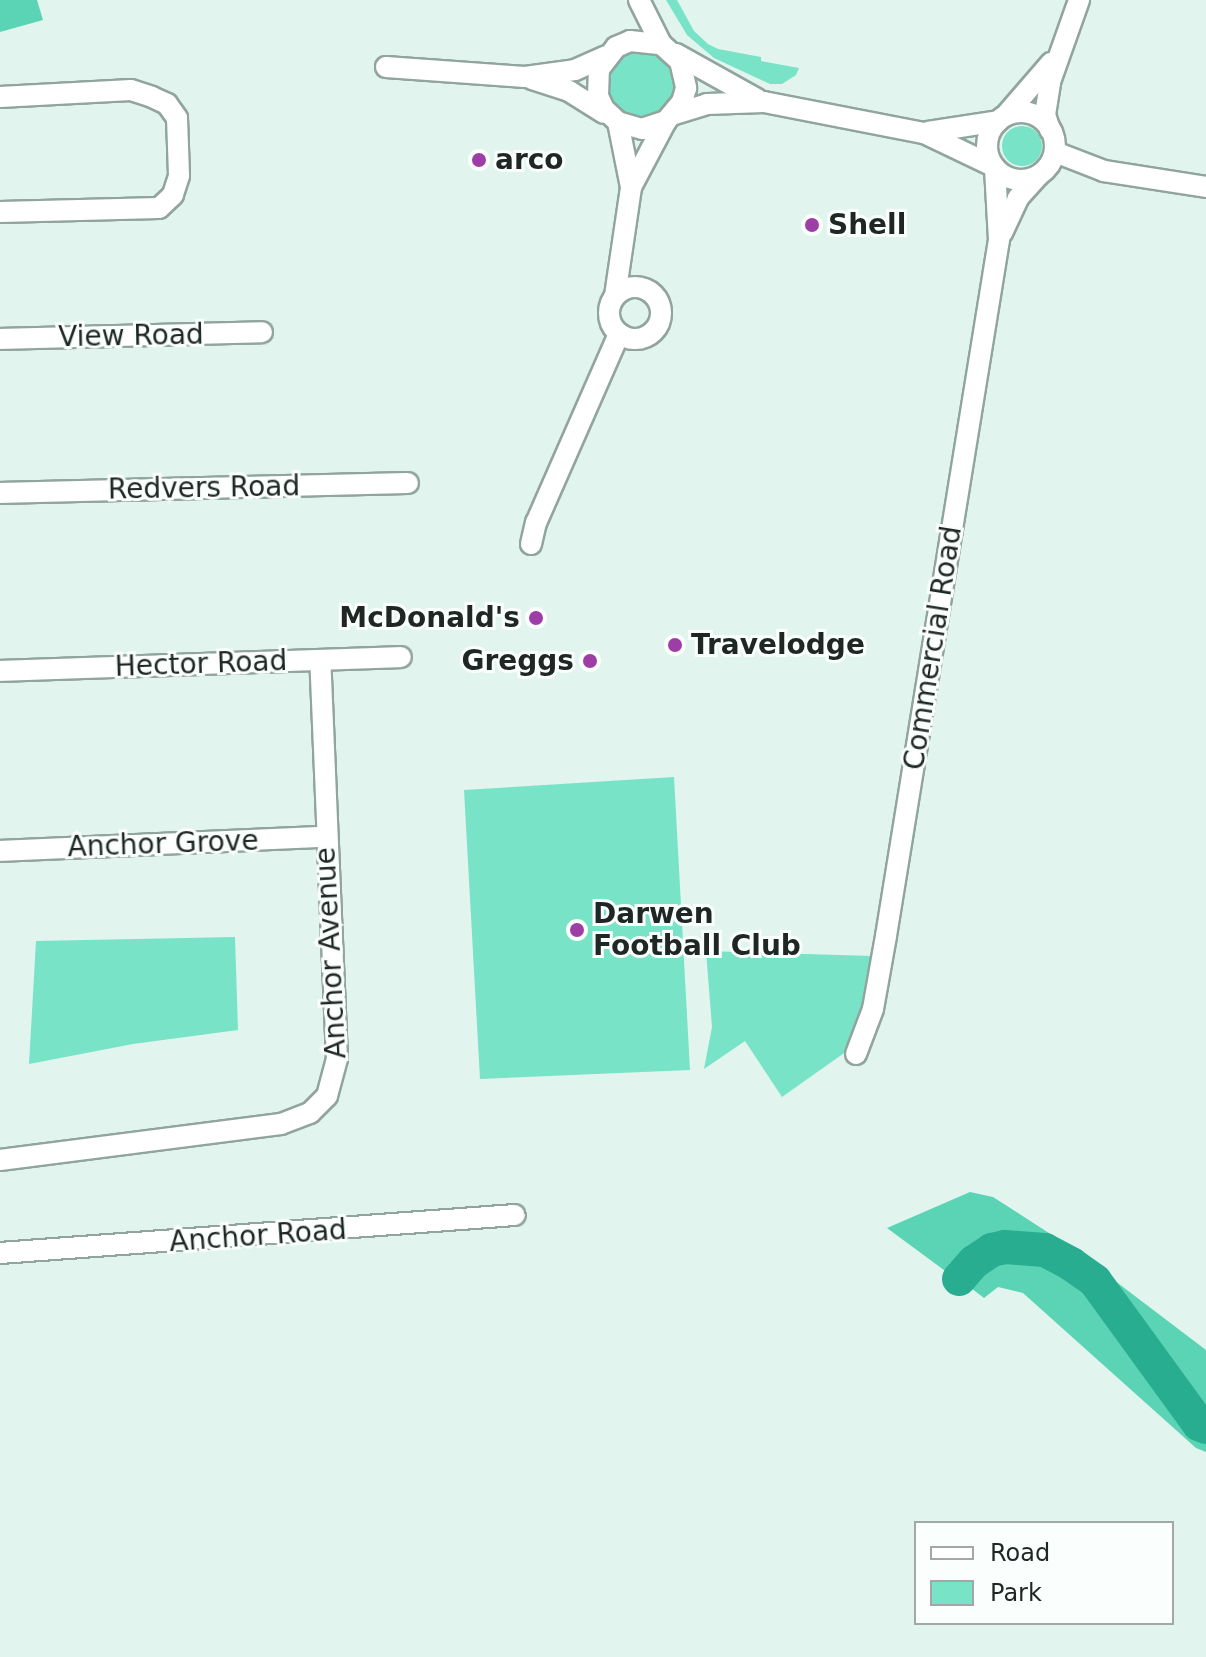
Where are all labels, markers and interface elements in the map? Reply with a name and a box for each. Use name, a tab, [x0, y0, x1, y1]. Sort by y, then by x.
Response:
place label: arco	[495, 143, 564, 177]
marker: arco	[470, 151, 488, 169]
place label: Shell	[828, 208, 906, 242]
marker: Shell	[803, 216, 821, 234]
street label: View Road	[58, 318, 204, 354]
street label: Redvers Road	[108, 470, 300, 506]
street label: Commercial Road	[897, 524, 969, 772]
place label: McDonald's	[339, 601, 520, 635]
marker: McDonald's	[527, 609, 545, 627]
place label: Travelodge	[691, 628, 865, 662]
marker: Travelodge	[666, 636, 684, 654]
street label: Hector Road	[114, 644, 288, 684]
place label: Greggs	[461, 644, 574, 678]
marker: Greggs	[581, 652, 599, 670]
street label: Anchor Grove	[67, 824, 259, 864]
street label: Anchor Avenue	[309, 846, 353, 1060]
place label: Darwen Football Club	[593, 897, 801, 963]
marker: Darwen Football Club	[568, 921, 586, 939]
street label: Anchor Road	[168, 1213, 348, 1259]
legend	[914, 1521, 1174, 1625]
text: Road	[990, 1539, 1050, 1567]
text: Park	[990, 1579, 1042, 1607]

